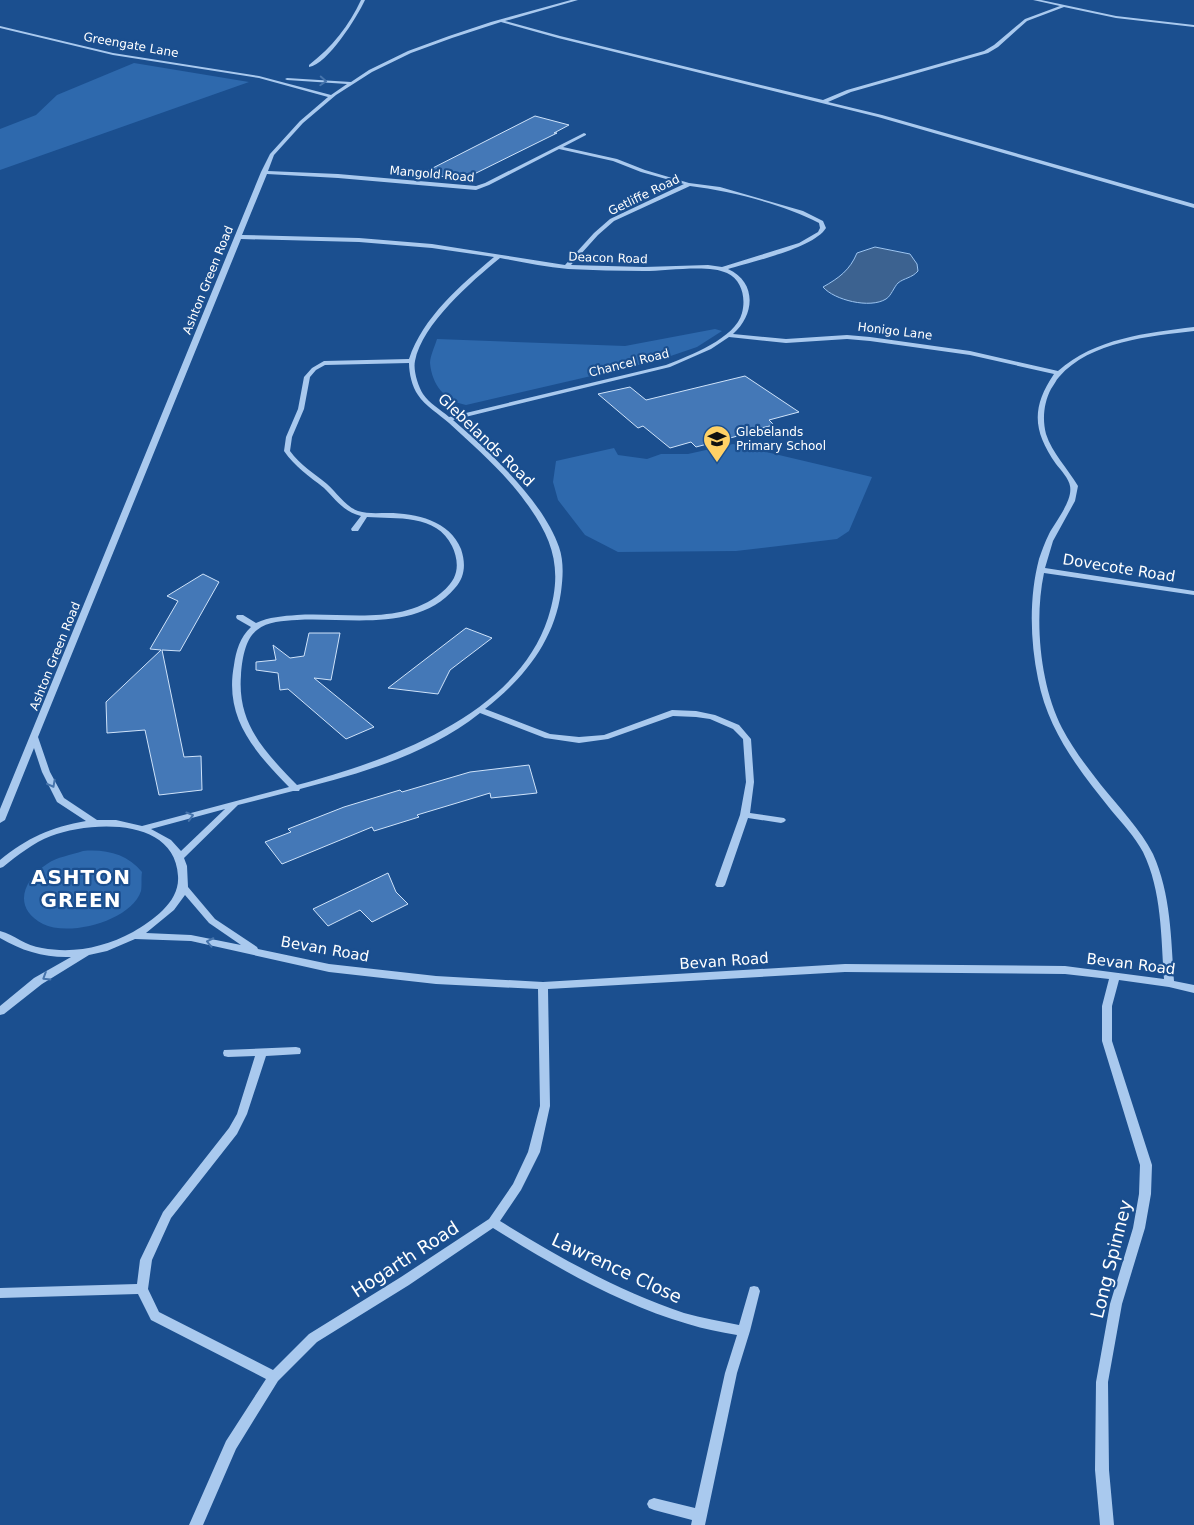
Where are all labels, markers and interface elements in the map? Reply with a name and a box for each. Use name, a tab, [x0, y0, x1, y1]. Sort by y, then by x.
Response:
street label: Greengate Lane	[82, 30, 180, 60]
one-way arrow	[320, 76, 328, 87]
street label: Mangold Road	[389, 163, 475, 185]
street label: Getliffe Road	[606, 172, 682, 218]
street label: Ashton Green Road	[180, 224, 236, 336]
street label: Deacon Road	[568, 250, 648, 266]
street label: Honigo Lane	[857, 319, 933, 343]
street label: Chancel Road	[587, 346, 671, 380]
street label: Glebelands Road	[434, 390, 538, 490]
school or university icon: Glebelands Primary School	[702, 424, 732, 463]
place label: Glebelands Primary School	[736, 425, 826, 453]
street label: Dovecote Road	[1061, 550, 1177, 586]
street label: Ashton Green Road	[27, 600, 83, 712]
one-way arrow	[46, 779, 56, 788]
one-way arrow	[185, 811, 194, 821]
district label: ASHTON GREEN	[31, 865, 131, 912]
street label: Bevan Road	[279, 932, 371, 966]
one-way arrow	[206, 937, 215, 948]
street label: Bevan Road	[679, 949, 769, 973]
street label: Bevan Road	[1085, 950, 1177, 978]
one-way arrow	[42, 971, 51, 980]
street label: Long Spinney	[1086, 1197, 1136, 1321]
street label: Hogarth Road	[347, 1216, 463, 1302]
street label: Lawrence Close	[549, 1229, 685, 1307]

